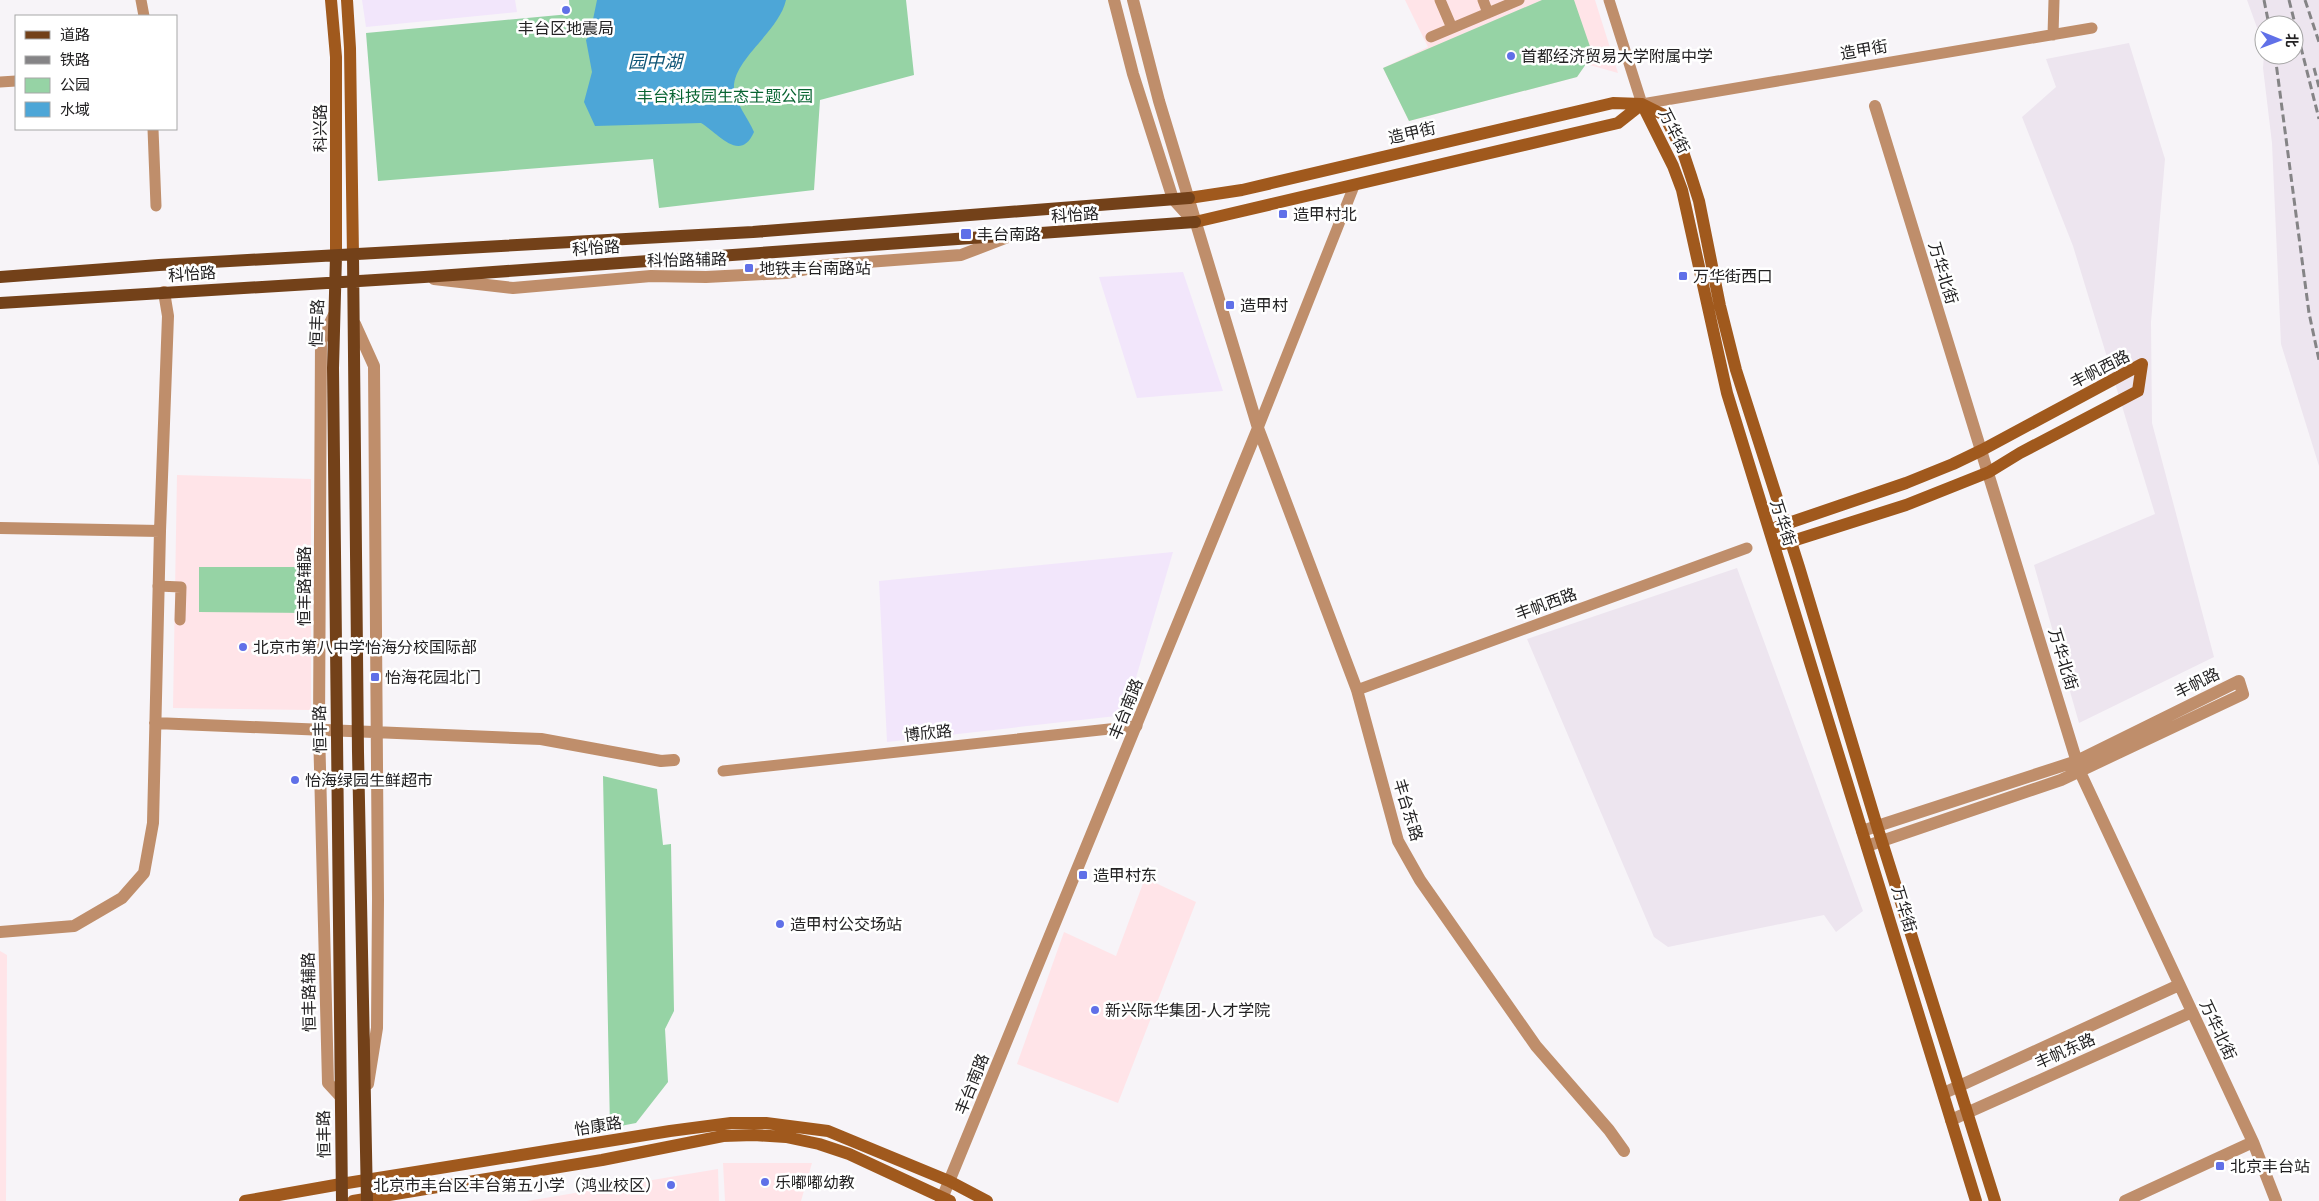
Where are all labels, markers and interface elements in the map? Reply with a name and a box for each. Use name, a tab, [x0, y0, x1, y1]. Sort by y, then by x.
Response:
marker: 丰台区地震局	[560, 4, 572, 16]
legend	[15, 15, 178, 130]
north arrow	[2254, 15, 2304, 65]
place label: 丰台区地震局	[518, 20, 614, 37]
text: 道路	[60, 26, 90, 43]
text: 北	[2284, 33, 2300, 47]
street label: 造甲街	[1839, 37, 1889, 63]
place label: 首都经济贸易大学附属中学	[1521, 48, 1713, 65]
marker: 首都经济贸易大学附属中学	[1505, 50, 1517, 62]
text: 铁路	[60, 51, 90, 68]
water label: 园中湖	[628, 52, 685, 72]
text: 公园	[60, 76, 90, 93]
park label: 丰台科技园生态主题公园	[637, 88, 813, 105]
text: 水域	[60, 101, 90, 118]
street label: 科兴路	[312, 104, 329, 152]
street label: 万华街	[1656, 106, 1692, 156]
street label: 造甲街	[1387, 119, 1437, 147]
street label: 科怡路	[1050, 205, 1100, 225]
place label: 造甲村北	[1293, 206, 1357, 223]
marker: 造甲村北	[1277, 208, 1289, 220]
place label: 丰台南路	[977, 226, 1041, 243]
marker: 丰台南路	[959, 227, 973, 241]
street label: 科怡路	[571, 238, 621, 258]
street label: 万华北街	[1926, 240, 1960, 306]
street label: 科怡路辅路	[647, 251, 727, 269]
place label: 地铁丰台南路站	[759, 260, 871, 277]
marker: 地铁丰台南路站	[743, 262, 755, 274]
street label: 科怡路	[167, 264, 217, 284]
place label: 万华街西口	[1693, 268, 1773, 285]
marker: 万华街西口	[1677, 270, 1689, 282]
place label: 造甲村	[1240, 297, 1288, 314]
street label: 恒丰路	[308, 299, 326, 347]
marker: 造甲村	[1224, 299, 1236, 311]
street label: 丰帆西路	[2068, 347, 2132, 391]
street label: 万华街	[1767, 498, 1799, 548]
street label: 恒丰路辅路	[296, 546, 313, 626]
street label: 丰帆西路	[1513, 585, 1579, 623]
street label: 万华北街	[2046, 626, 2080, 692]
place label: 北京市第八中学怡海分校国际部	[253, 639, 477, 656]
marker: 北京市第八中学怡海分校国际部	[237, 641, 249, 653]
street label: 丰帆路	[2172, 665, 2222, 701]
place label: 怡海花园北门	[385, 669, 481, 686]
marker: 怡海花园北门	[369, 671, 381, 683]
street label: 丰台南路	[1106, 676, 1146, 742]
street label: 恒丰路	[311, 705, 329, 753]
street label: 博欣路	[903, 722, 953, 744]
place label: 怡海绿园生鲜超市	[305, 772, 433, 789]
marker: 怡海绿园生鲜超市	[289, 774, 301, 786]
street label: 丰台东路	[1391, 777, 1425, 843]
place label: 造甲村东	[1093, 867, 1157, 884]
marker: 造甲村东	[1077, 869, 1089, 881]
street label: 万华街	[1889, 884, 1919, 934]
place label: 造甲村公交场站	[790, 916, 902, 933]
marker: 造甲村公交场站	[774, 918, 786, 930]
street label: 恒丰路辅路	[300, 952, 318, 1032]
street label: 万华北街	[2197, 997, 2239, 1063]
place label: 新兴际华集团-人才学院	[1105, 1002, 1270, 1019]
marker: 新兴际华集团-人才学院	[1089, 1004, 1101, 1016]
street label: 丰帆东路	[2032, 1030, 2098, 1072]
street label: 丰台南路	[952, 1051, 992, 1117]
street label: 恒丰路	[315, 1110, 333, 1158]
street label: 怡康路	[573, 1114, 623, 1138]
place label: 北京丰台站	[2230, 1158, 2310, 1175]
marker: 北京丰台站	[2214, 1160, 2226, 1172]
place label: 乐嘟嘟幼教	[775, 1174, 855, 1191]
marker: 乐嘟嘟幼教	[759, 1176, 771, 1188]
place label: 北京市丰台区丰台第五小学（鸿业校区）	[373, 1177, 661, 1194]
marker: 北京市丰台区丰台第五小学（鸿业校区）	[665, 1179, 677, 1191]

